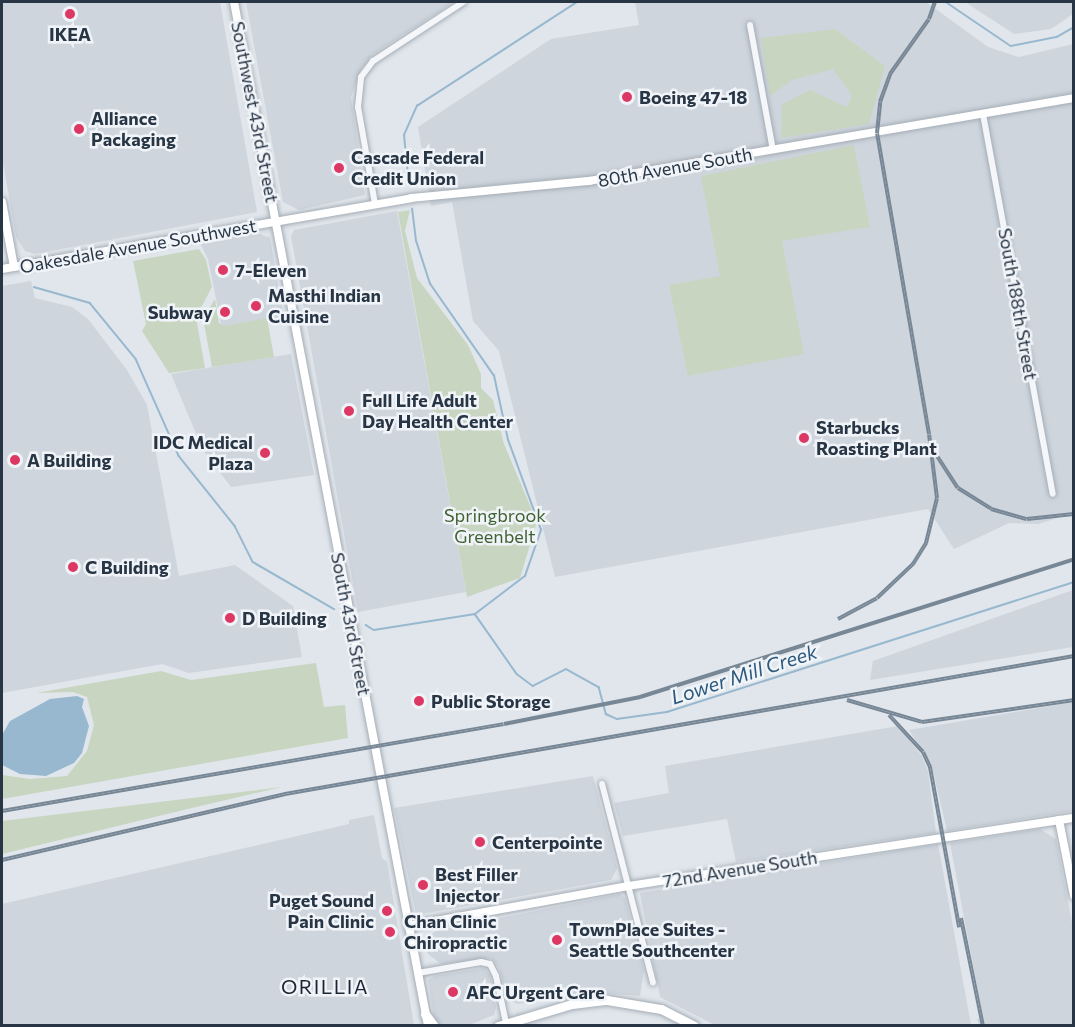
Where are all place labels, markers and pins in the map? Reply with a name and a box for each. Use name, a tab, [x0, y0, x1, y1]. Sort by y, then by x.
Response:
marker: IKEA	[63, 7, 77, 21]
place label: IKEA	[49, 23, 91, 45]
place label: Boeing 47-18	[639, 86, 747, 108]
marker: Boeing 47-18	[620, 90, 634, 104]
place label: Alliance Packaging	[91, 108, 176, 150]
marker: Alliance Packaging	[72, 122, 86, 136]
place label: Cascade Federal Credit Union	[351, 147, 484, 190]
marker: Cascade Federal Credit Union	[332, 161, 346, 175]
place label: 7-Eleven	[235, 259, 307, 281]
marker: 7-Eleven	[216, 263, 230, 277]
place label: Masthi Indian Cuisine	[268, 285, 381, 328]
marker: Masthi Indian Cuisine	[249, 299, 263, 313]
place label: Subway	[148, 301, 213, 323]
marker: Subway	[218, 305, 232, 319]
place label: Full Life Adult Day Health Center	[362, 390, 513, 432]
marker: Full Life Adult Day Health Center	[340, 402, 358, 420]
place label: Starbucks Roasting Plant	[816, 417, 937, 460]
marker: Starbucks Roasting Plant	[797, 431, 811, 445]
place label: IDC Medical Plaza	[153, 432, 253, 474]
marker: IDC Medical Plaza	[258, 446, 272, 460]
place label: A Building	[27, 449, 111, 471]
marker: A Building	[8, 453, 22, 467]
place label: C Building	[85, 556, 169, 578]
marker: C Building	[66, 560, 80, 574]
place label: D Building	[242, 607, 327, 629]
marker: D Building	[223, 611, 237, 625]
place label: Public Storage	[431, 690, 551, 712]
marker: Public Storage	[412, 694, 426, 708]
place label: Centerpointe	[492, 831, 602, 853]
marker: Centerpointe	[473, 835, 487, 849]
place label: Best Filler Injector	[435, 864, 518, 906]
marker: Best Filler Injector	[416, 878, 430, 892]
place label: Puget Sound Pain Clinic	[269, 890, 374, 932]
marker: Puget Sound Pain Clinic	[378, 902, 396, 920]
place label: Chan Clinic Chiropractic	[404, 911, 507, 954]
place label: TownPlace Suites - Seattle Southcenter	[569, 919, 735, 962]
marker: Chan Clinic Chiropractic	[381, 923, 399, 941]
marker: TownPlace Suites - Seattle Southcenter	[550, 933, 564, 947]
place label: AFC Urgent Care	[466, 981, 605, 1003]
marker: AFC Urgent Care	[444, 983, 462, 1001]

